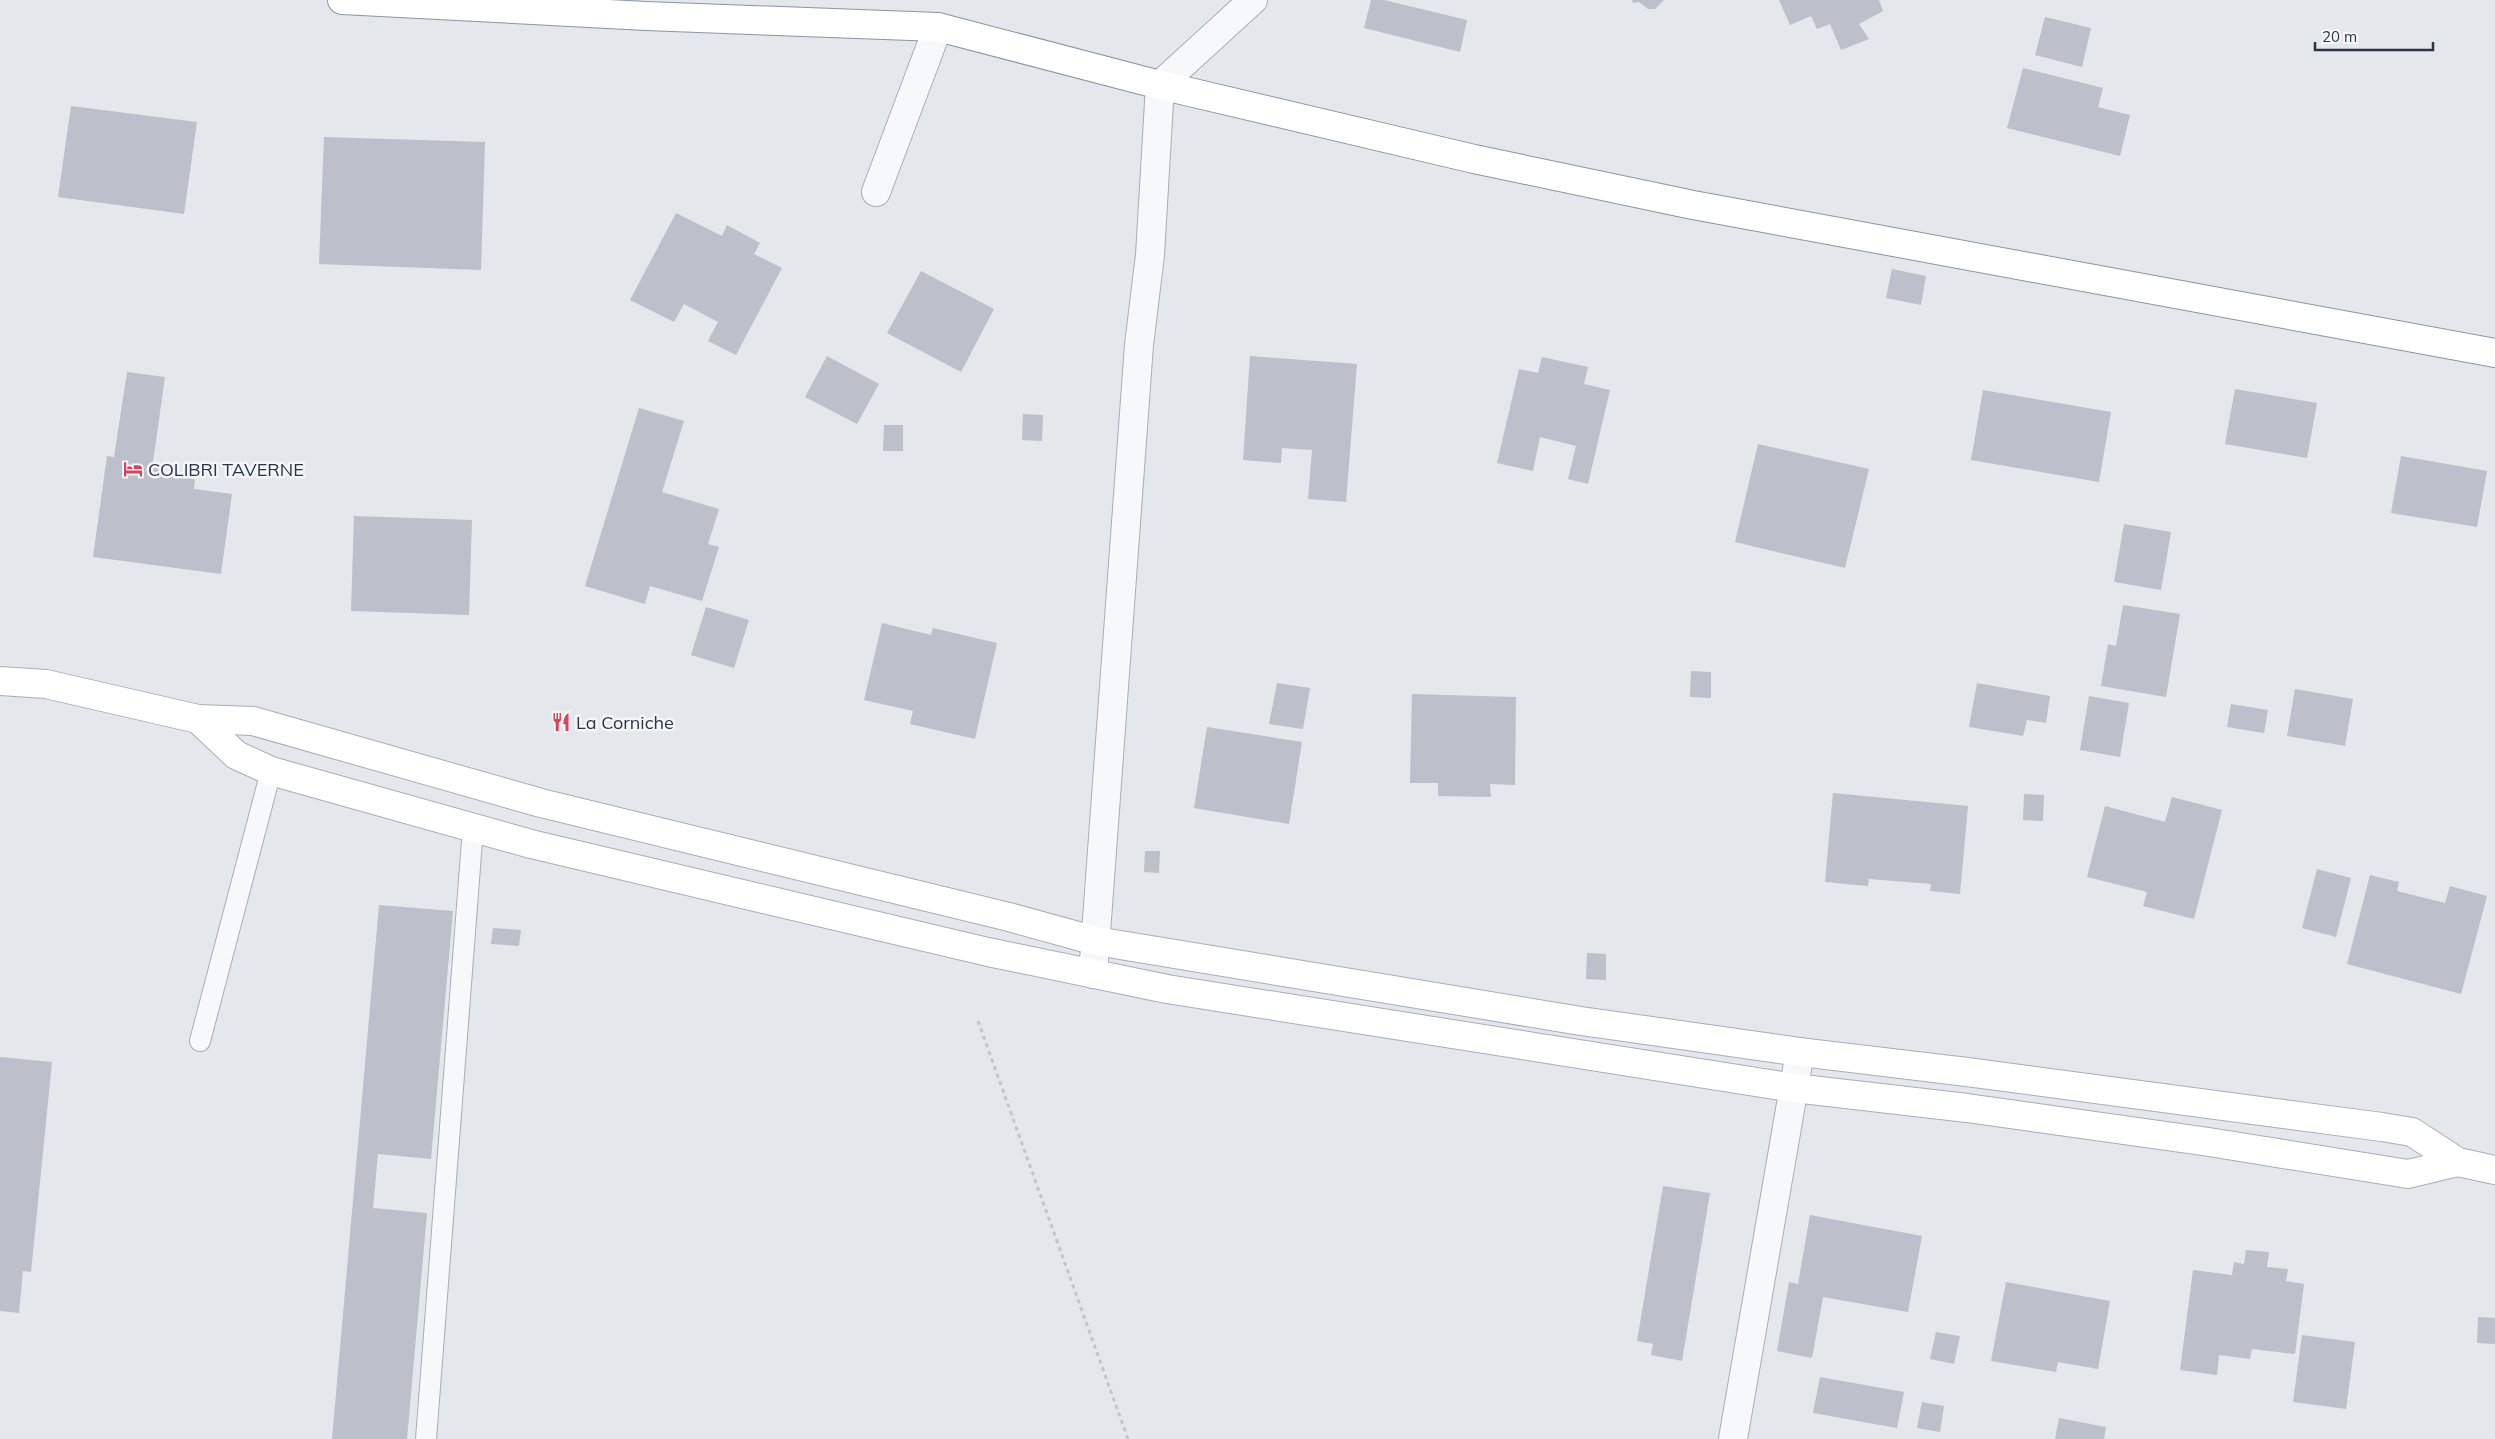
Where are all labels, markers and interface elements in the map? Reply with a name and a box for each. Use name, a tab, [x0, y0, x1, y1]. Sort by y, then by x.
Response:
scale bar	[2315, 20, 2432, 52]
text: 20 m	[2322, 27, 2357, 46]
hotel icon: COLIBRI TAVERNE	[122, 458, 144, 480]
place label: COLIBRI TAVERNE	[148, 458, 304, 481]
restaurant icon: La Corniche	[550, 711, 572, 733]
place label: La Corniche	[576, 711, 674, 734]

